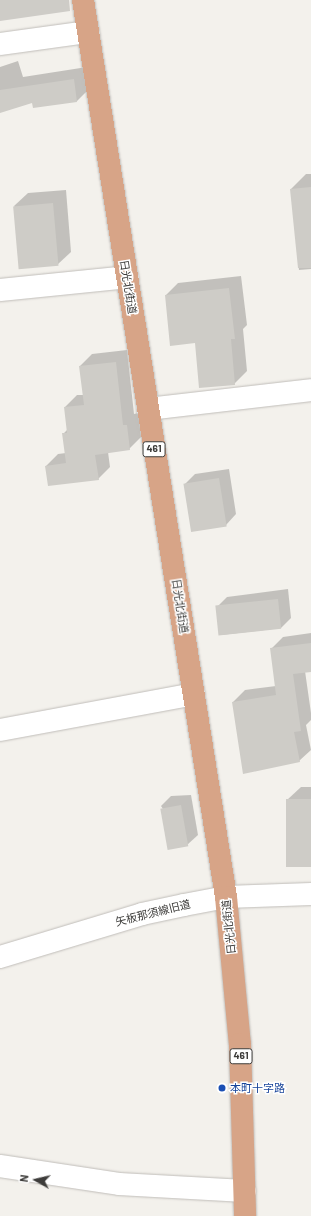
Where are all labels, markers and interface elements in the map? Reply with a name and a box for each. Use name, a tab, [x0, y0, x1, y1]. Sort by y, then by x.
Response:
street label: 日光北街道	[117, 259, 139, 315]
road number: 461	[142, 441, 166, 457]
street label: 日光北街道	[169, 578, 191, 634]
street label: 矢板那須線旧道	[114, 897, 192, 929]
street label: 日光北街道	[220, 899, 238, 955]
road number: 461	[229, 1048, 253, 1064]
place label: 本町十字路	[230, 1081, 285, 1095]
marker: 本町十字路	[217, 1083, 227, 1093]
north arrow	[16, 1160, 56, 1200]
text: N	[17, 1174, 31, 1183]

